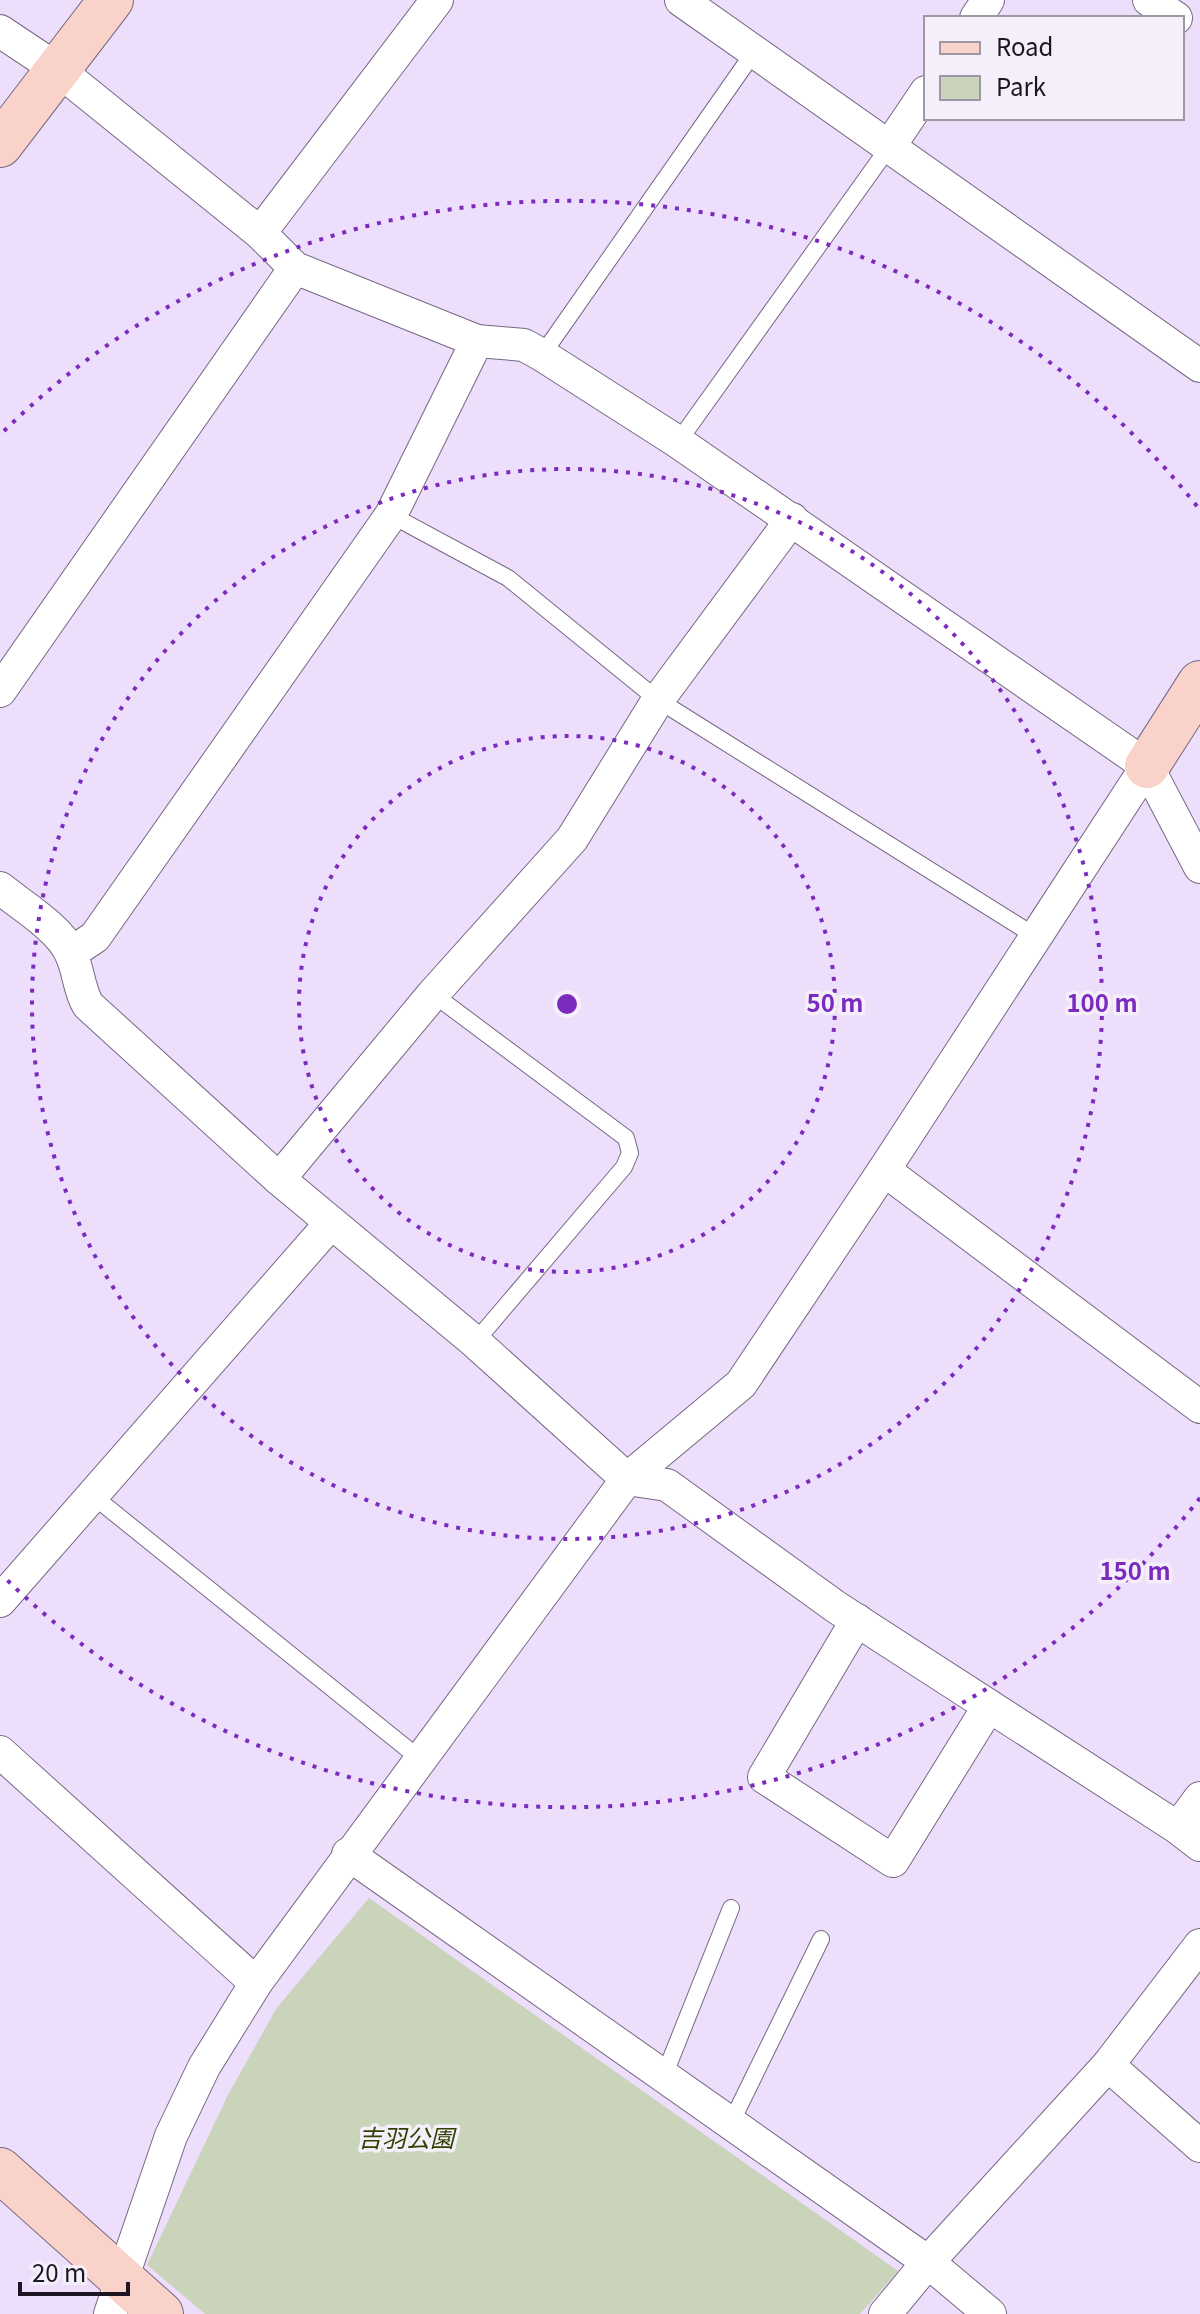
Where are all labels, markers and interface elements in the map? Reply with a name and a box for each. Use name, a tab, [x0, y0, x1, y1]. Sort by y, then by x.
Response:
legend	[924, 16, 1184, 120]
text: Road	[996, 28, 1053, 63]
text: Park	[996, 68, 1047, 103]
text: 50 m	[807, 984, 863, 1019]
text: 100 m	[1066, 984, 1138, 1019]
centre of rings	[553, 990, 581, 1018]
text: 150 m	[1099, 1552, 1171, 1587]
park label: 吉羽公園	[358, 2119, 457, 2154]
scale bar	[20, 2246, 128, 2296]
text: 20 m	[32, 2254, 86, 2289]

